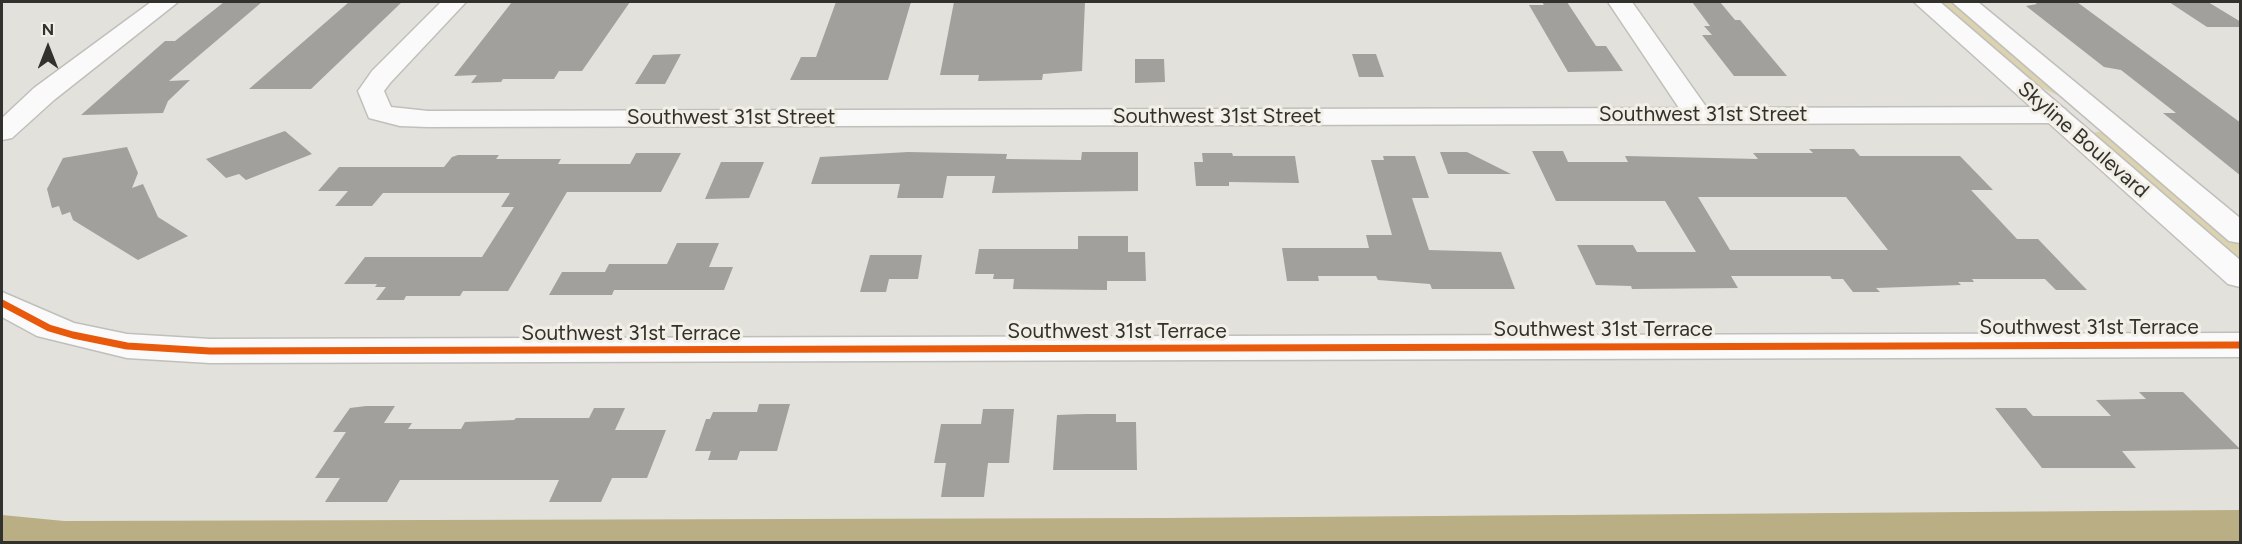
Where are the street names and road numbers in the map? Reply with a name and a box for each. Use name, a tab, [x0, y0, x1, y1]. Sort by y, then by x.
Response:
street label: Skyline Boulevard	[2012, 76, 2154, 204]
street label: Southwest 31st Street	[1599, 102, 1807, 128]
street label: Southwest 31st Street	[1113, 104, 1321, 130]
street label: Southwest 31st Street	[627, 105, 835, 131]
street label: Southwest 31st Terrace	[1979, 315, 2199, 341]
street label: Southwest 31st Terrace	[1493, 317, 1713, 343]
street label: Southwest 31st Terrace	[1007, 319, 1227, 345]
street label: Southwest 31st Terrace	[521, 321, 741, 347]

